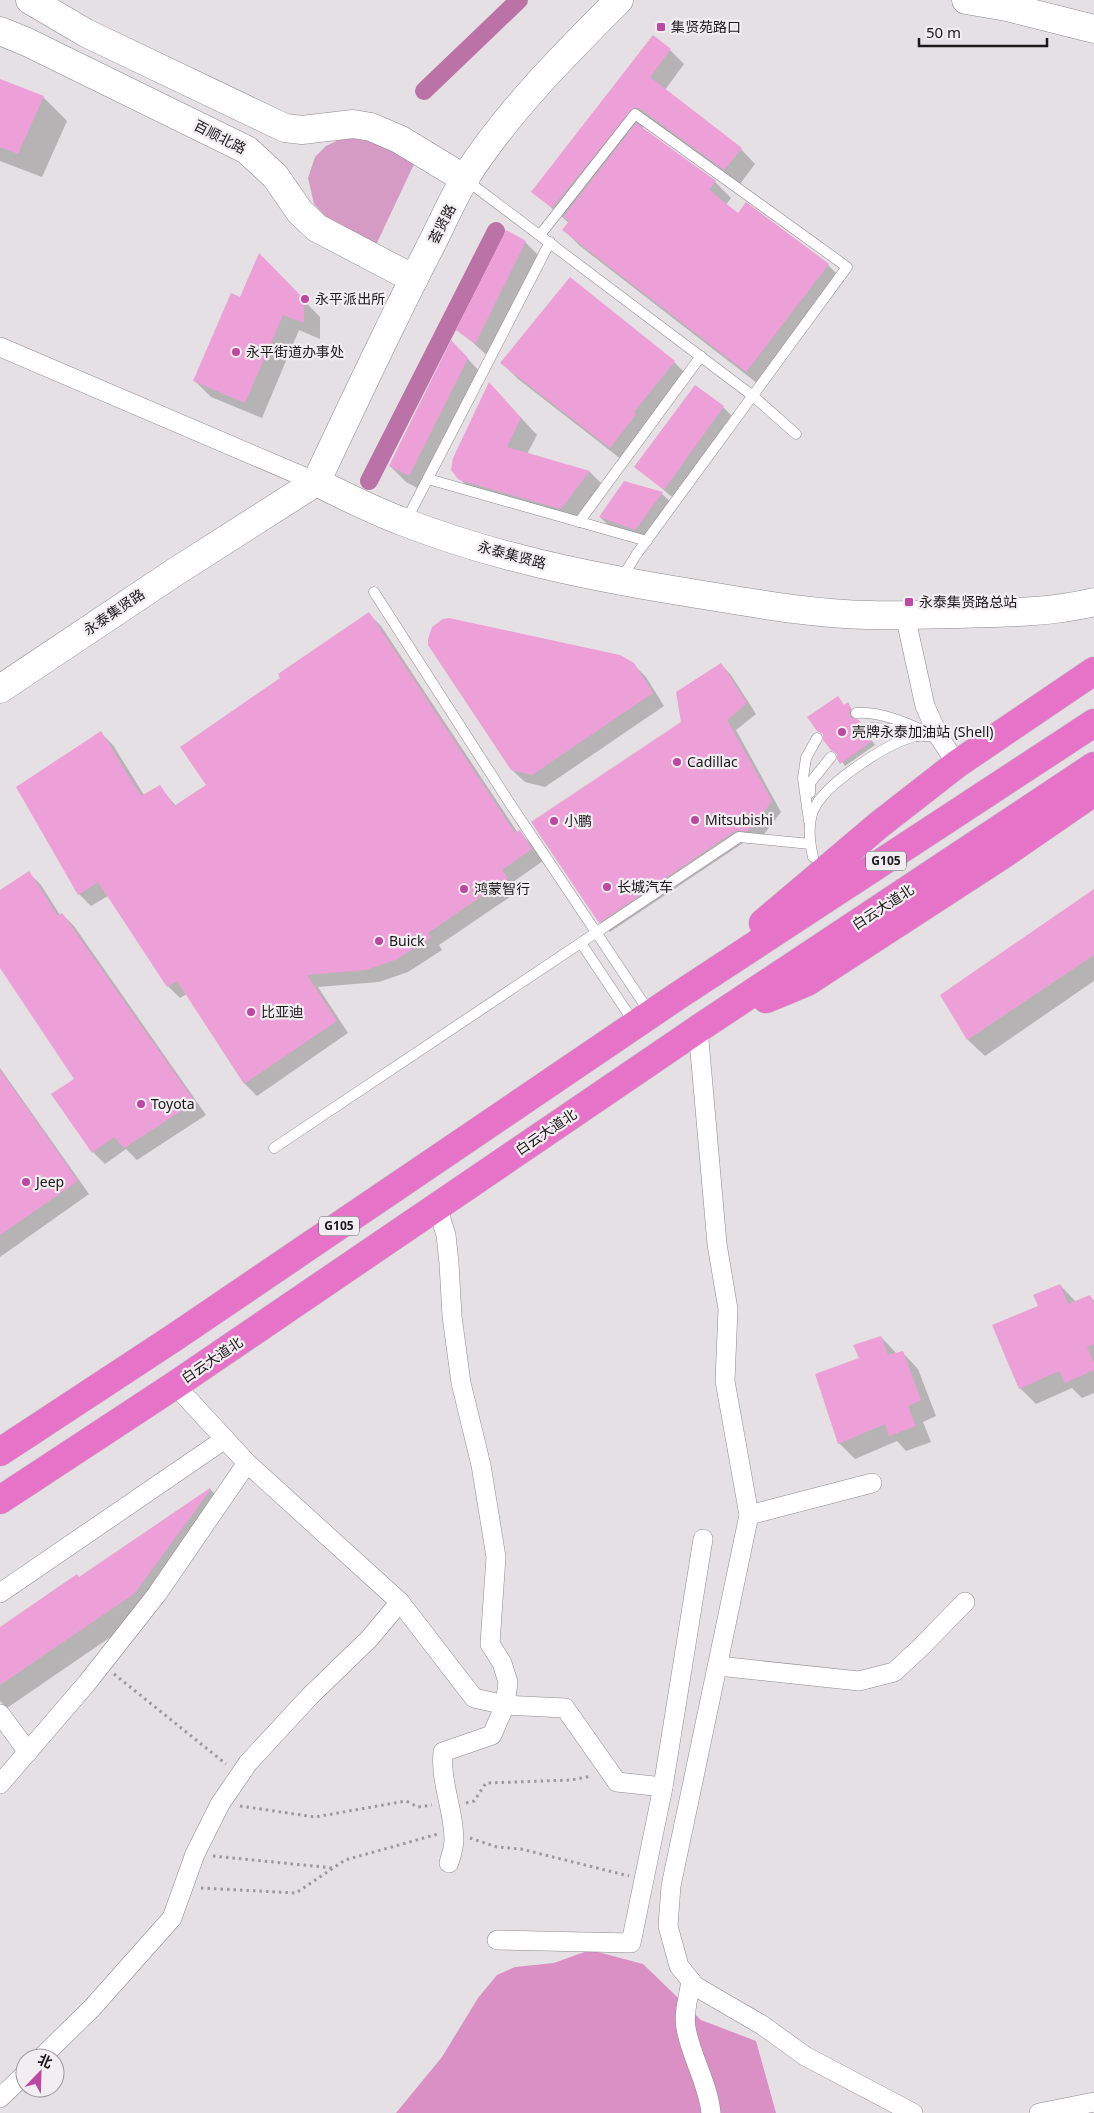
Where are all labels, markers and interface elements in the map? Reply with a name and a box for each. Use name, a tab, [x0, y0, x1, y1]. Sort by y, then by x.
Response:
scale bar	[919, 15, 1046, 47]
place label: 集贤苑路口	[671, 17, 741, 36]
marker: 集贤苑路口	[655, 21, 667, 33]
text: 50 m	[926, 22, 961, 42]
street label: 百顺北路	[191, 115, 249, 158]
street label: 荟贤路	[424, 201, 460, 247]
place label: 永平派出所	[315, 289, 385, 308]
marker: 永平派出所	[299, 293, 311, 305]
place label: 永平街道办事处	[246, 342, 344, 361]
marker: 永平街道办事处	[230, 346, 242, 358]
street label: 永泰集贤路	[476, 536, 548, 573]
street label: 永泰集贤路	[79, 584, 148, 639]
place label: 永泰集贤路总站	[919, 592, 1017, 611]
marker: 永泰集贤路总站	[903, 596, 915, 608]
place label: 壳牌永泰加油站 (Shell)	[852, 722, 994, 741]
marker: 壳牌永泰加油站 (Shell)	[836, 726, 848, 738]
place label: Cadillac	[687, 752, 738, 771]
marker: Cadillac	[671, 756, 683, 768]
place label: Mitsubishi	[705, 810, 773, 829]
place label: 小鹏	[564, 811, 592, 830]
marker: Mitsubishi	[689, 814, 701, 826]
marker: 小鹏	[548, 815, 560, 827]
road number: G105	[866, 851, 906, 870]
place label: 长城汽车	[617, 877, 673, 896]
place label: 鸿蒙智行	[474, 879, 530, 898]
street label: 白云大道北	[848, 880, 917, 934]
marker: 长城汽车	[601, 881, 613, 893]
marker: 鸿蒙智行	[458, 883, 470, 895]
place label: Buick	[389, 931, 425, 950]
marker: Buick	[373, 935, 385, 947]
place label: 比亚迪	[261, 1002, 303, 1021]
marker: 比亚迪	[245, 1006, 257, 1018]
place label: Toyota	[151, 1094, 195, 1113]
marker: Toyota	[135, 1098, 147, 1110]
street label: 白云大道北	[511, 1104, 580, 1159]
place label: Jeep	[34, 1172, 64, 1191]
marker: Jeep	[20, 1176, 32, 1188]
road number: G105	[319, 1216, 359, 1236]
street label: 白云大道北	[177, 1332, 246, 1387]
north arrow	[15, 2048, 65, 2098]
text: 北	[35, 2049, 55, 2072]

